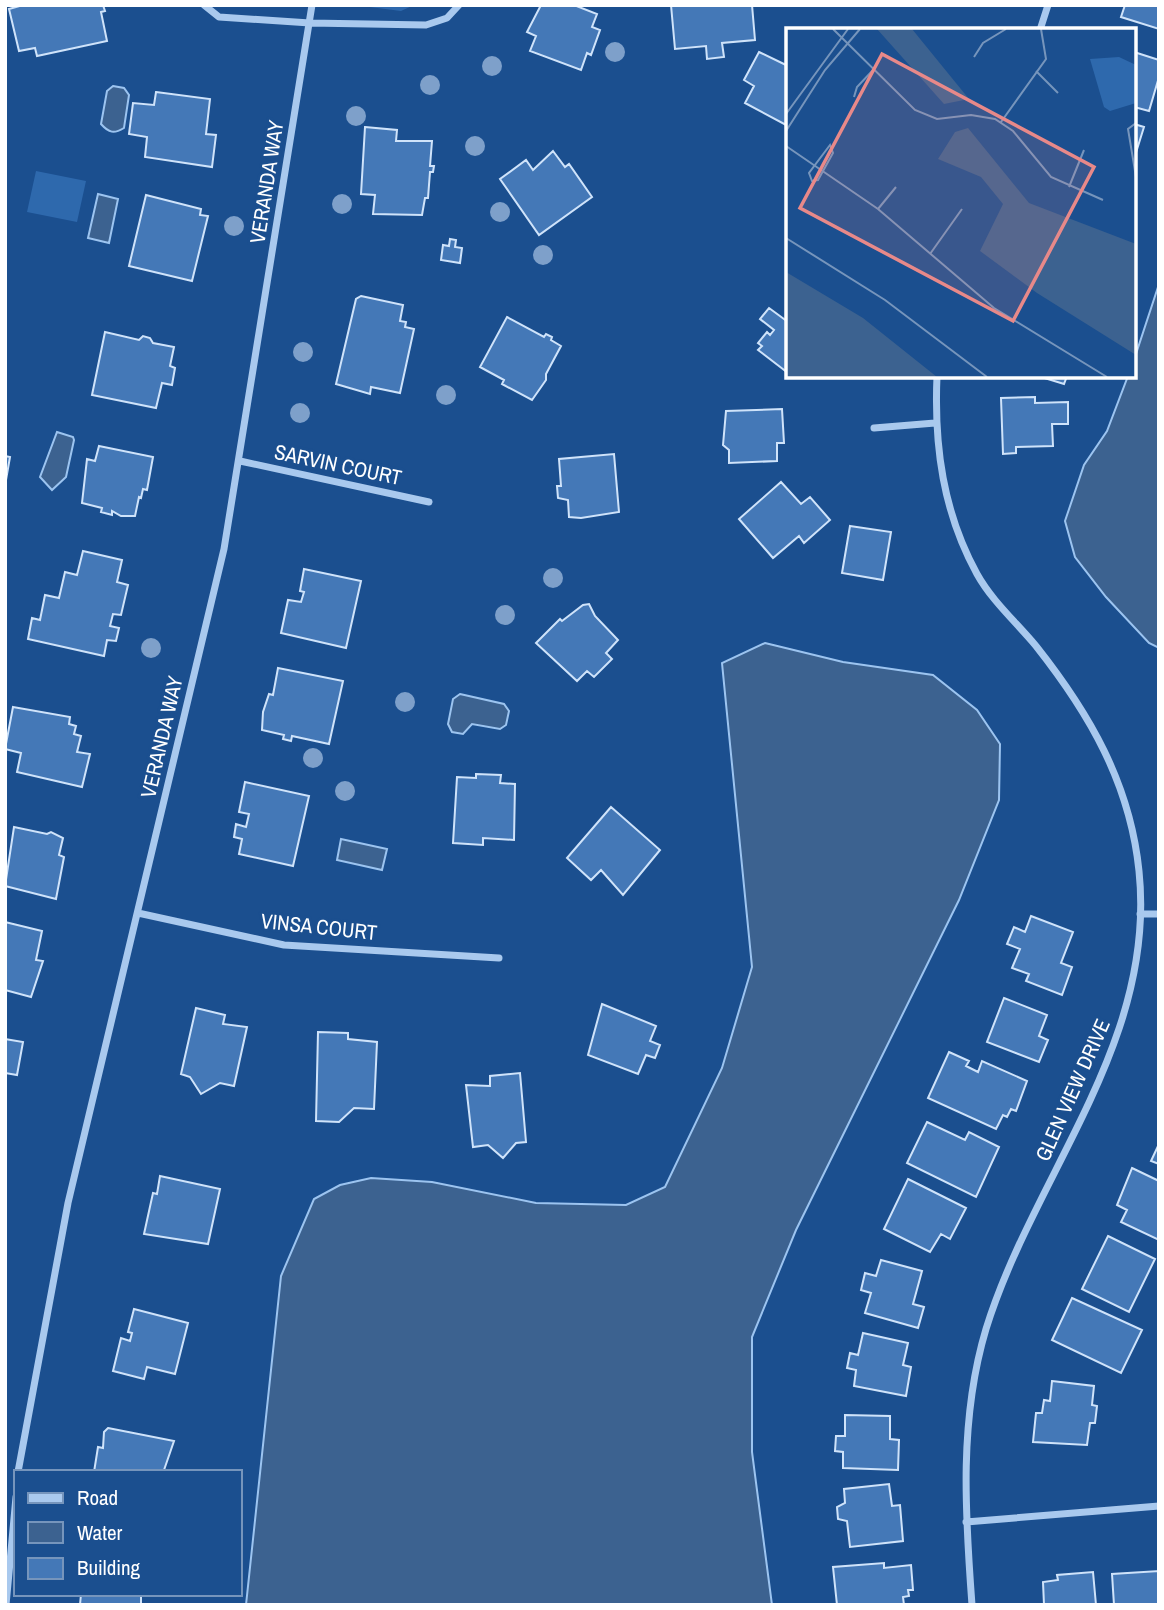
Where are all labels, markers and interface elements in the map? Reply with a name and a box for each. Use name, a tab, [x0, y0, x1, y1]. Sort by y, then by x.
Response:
inset map	[786, 28, 1136, 378]
street label: VERANDA WAY	[242, 118, 291, 246]
street label: SARVIN COURT	[272, 437, 405, 492]
street label: VERANDA WAY	[133, 673, 190, 801]
street label: VINSA COURT	[260, 906, 379, 947]
street label: GLEN VIEW DRIVE	[1028, 1014, 1117, 1166]
legend	[14, 1470, 242, 1596]
text: Road	[77, 1483, 118, 1512]
text: Water	[77, 1518, 123, 1547]
text: Building	[77, 1553, 141, 1582]

